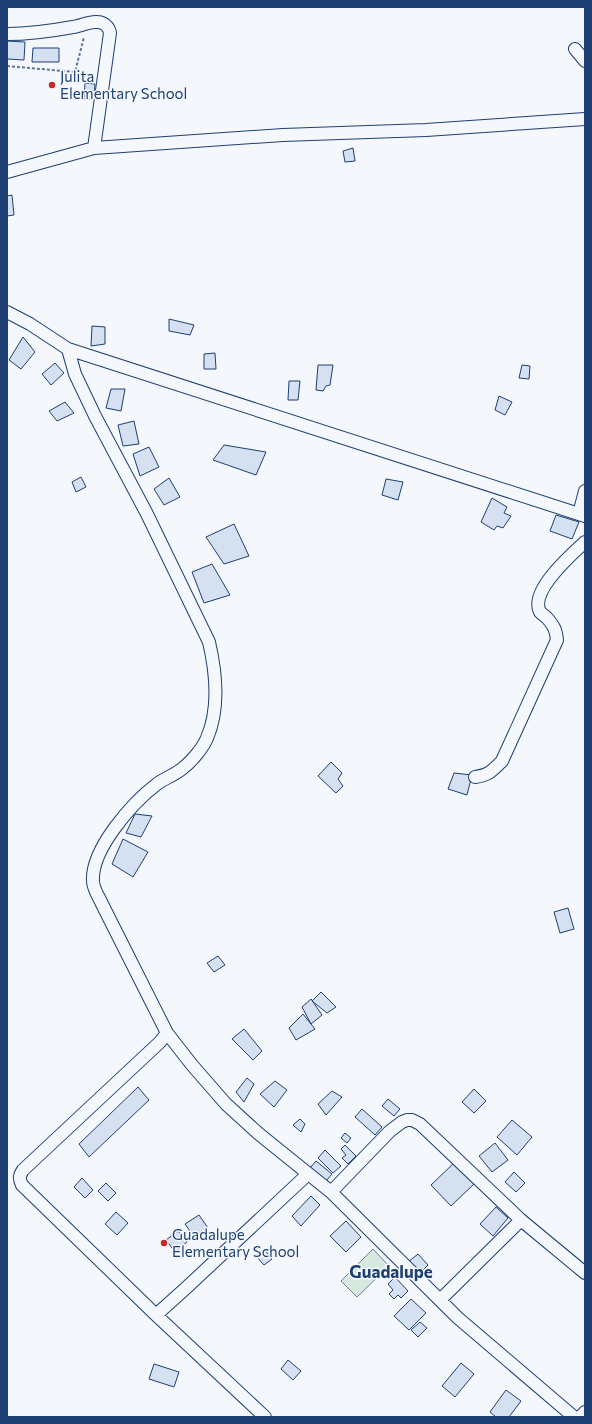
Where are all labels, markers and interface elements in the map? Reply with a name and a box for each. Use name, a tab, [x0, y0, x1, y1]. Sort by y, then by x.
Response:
place label: Julita Elementary School	[60, 67, 187, 102]
marker: Julita Elementary School	[47, 80, 57, 90]
place label: Guadalupe Elementary School	[172, 1225, 299, 1260]
marker: Guadalupe Elementary School	[159, 1238, 169, 1248]
district label: Guadalupe	[349, 1261, 433, 1282]

